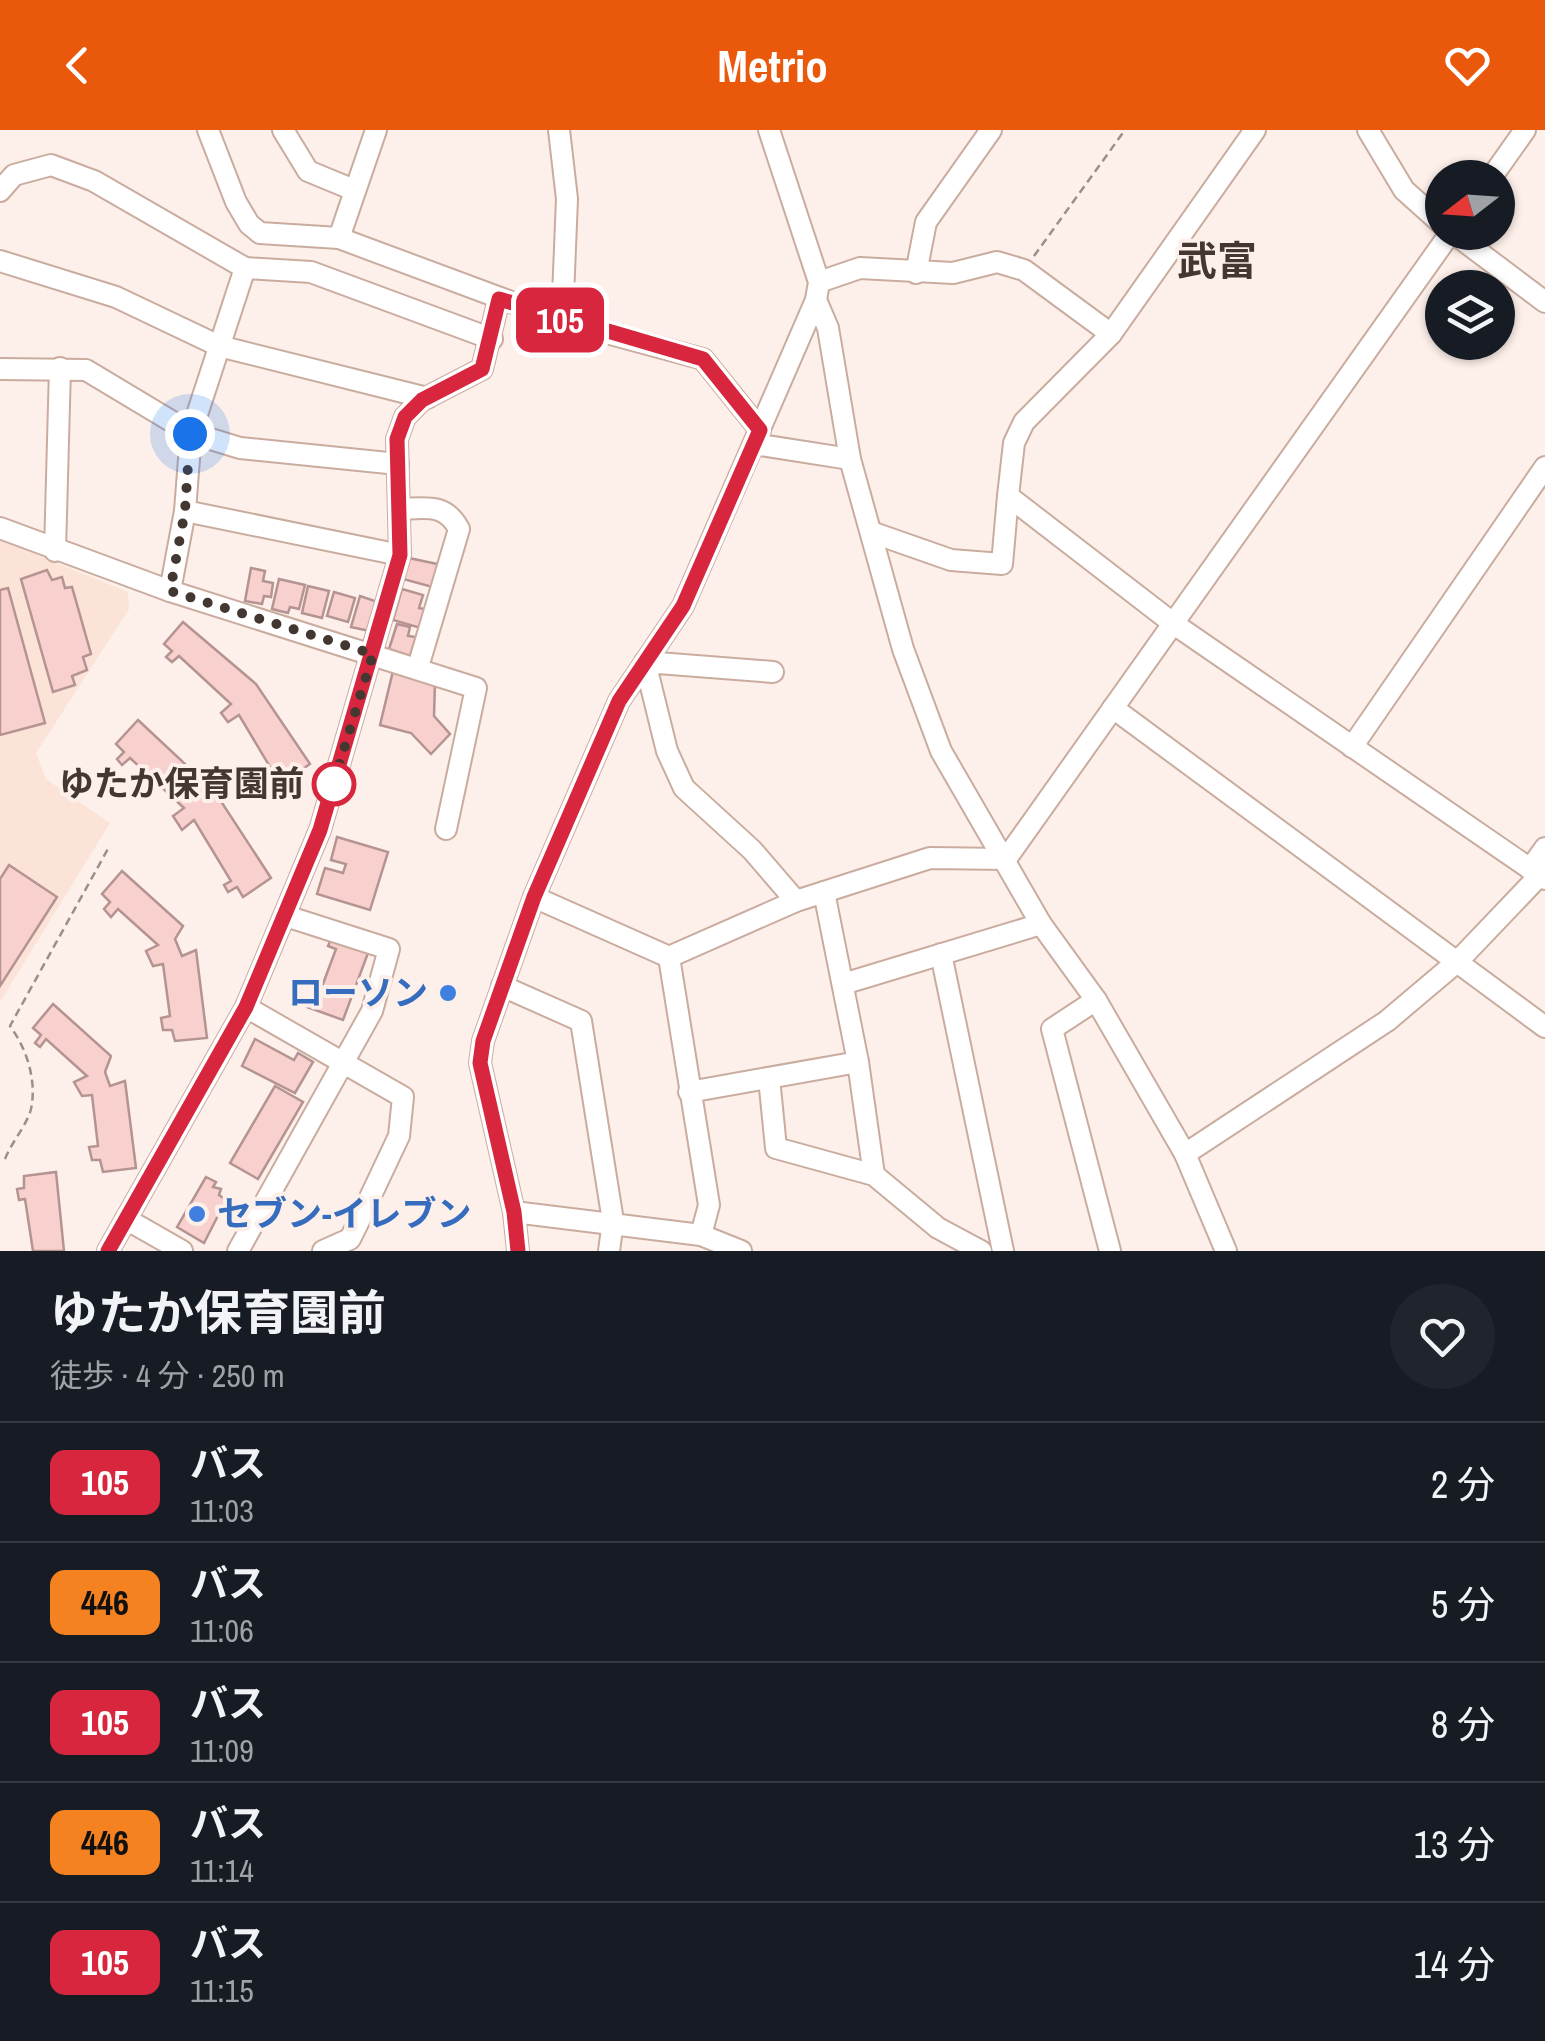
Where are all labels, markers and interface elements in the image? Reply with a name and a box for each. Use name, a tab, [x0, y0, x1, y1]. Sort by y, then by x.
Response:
text: Metrio	[717, 35, 828, 96]
icon: back	[50, 38, 105, 93]
icon: heart	[1440, 38, 1495, 93]
north arrow	[1425, 160, 1515, 250]
map controls	[1425, 160, 1515, 360]
district label: 武富	[1177, 234, 1257, 287]
button: layers	[1425, 270, 1515, 360]
line badge: 105	[502, 288, 618, 352]
text: 105	[536, 297, 584, 344]
your location	[165, 409, 215, 459]
place label: ゆたか保育園前	[59, 760, 304, 807]
marker: ゆたか保育園前	[313, 763, 355, 805]
place label: ローソン	[288, 969, 428, 1016]
marker: ローソン	[437, 982, 459, 1004]
place label: セブン-イレブン	[217, 1190, 472, 1237]
marker: セブン-イレブン	[186, 1203, 208, 1225]
text: ゆたか保育園前	[50, 1280, 386, 1345]
button: heart	[1390, 1284, 1495, 1389]
text: 徒歩 · 4 分 · 250 m	[50, 1354, 285, 1397]
text: バス	[190, 1438, 266, 1489]
text: 105	[81, 1459, 129, 1506]
text: 2 分	[1431, 1459, 1495, 1510]
text: 11:03	[190, 1489, 254, 1532]
text: バス	[190, 1558, 266, 1609]
text: 446	[81, 1579, 129, 1626]
text: 5 分	[1431, 1579, 1495, 1630]
text: 11:06	[190, 1609, 254, 1652]
text: バス	[190, 1678, 266, 1729]
text: 105	[81, 1699, 129, 1746]
text: 8 分	[1431, 1699, 1495, 1750]
text: 11:09	[190, 1729, 254, 1772]
text: バス	[190, 1798, 266, 1849]
text: 446	[81, 1819, 129, 1866]
text: 13 分	[1414, 1819, 1495, 1870]
text: 11:14	[190, 1849, 254, 1892]
text: バス	[190, 1918, 266, 1969]
text: 105	[81, 1939, 129, 1986]
text: 14 分	[1414, 1939, 1495, 1990]
text: 11:15	[190, 1969, 254, 2012]

